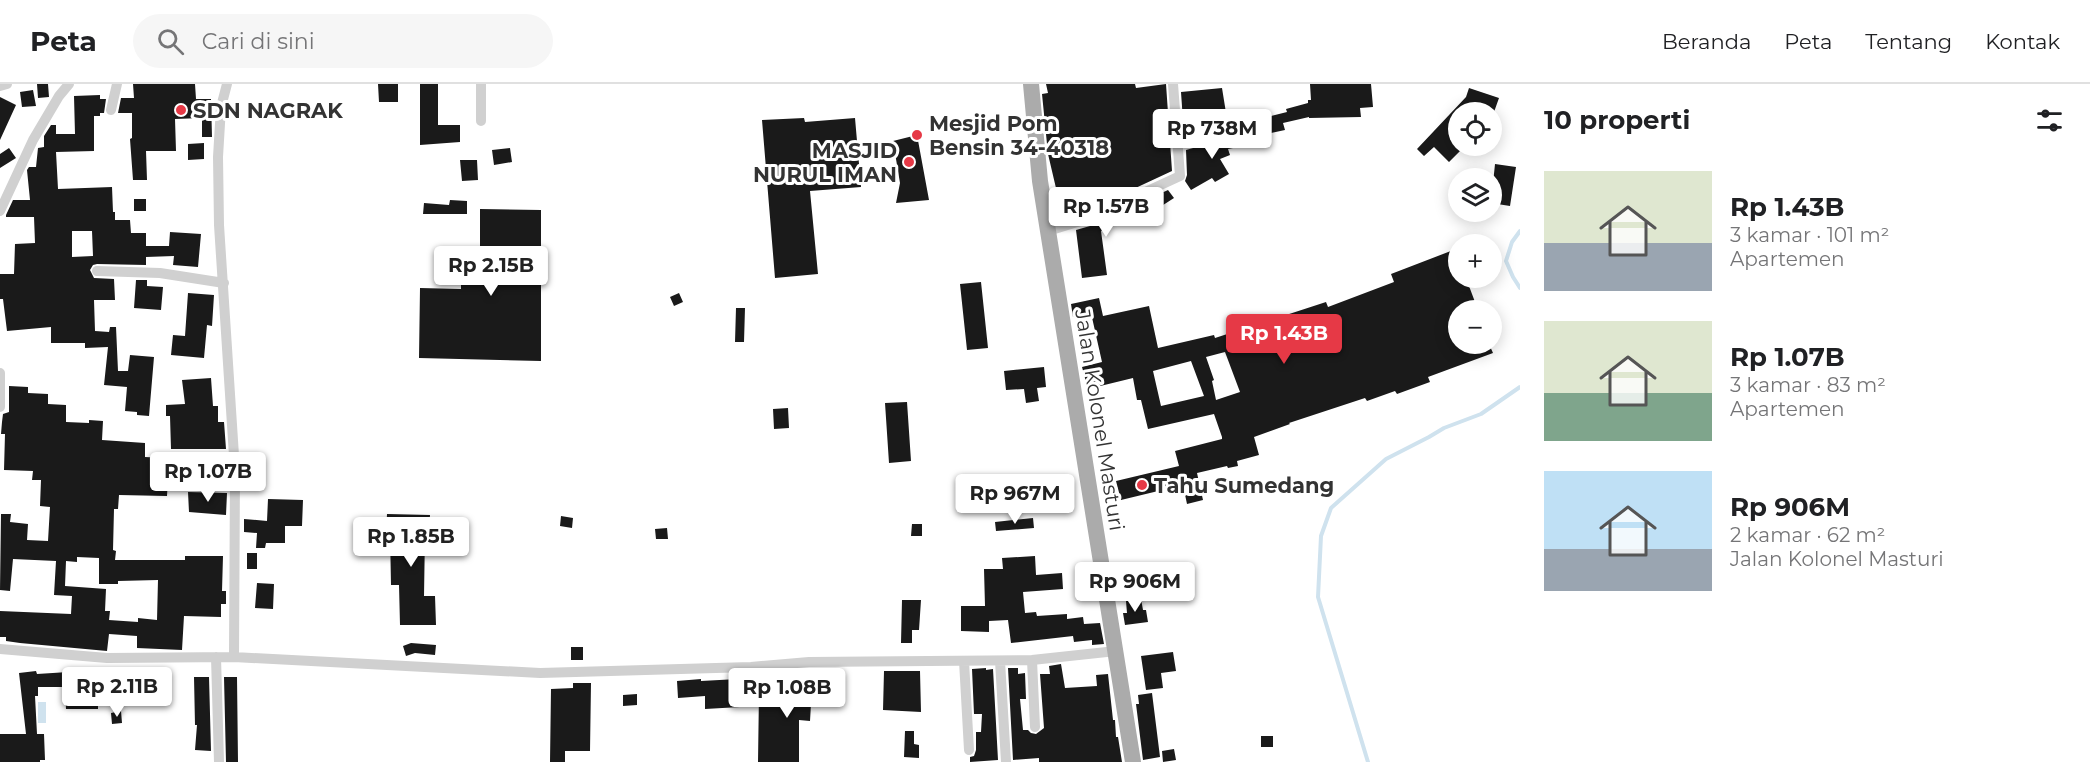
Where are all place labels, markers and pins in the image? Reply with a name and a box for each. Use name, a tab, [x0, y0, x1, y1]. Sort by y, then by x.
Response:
place label: SDN NAGRAK	[193, 98, 343, 123]
marker: SDN NAGRAK	[174, 103, 188, 117]
pin: Rp 738M	[1157, 109, 1267, 160]
place label: Mesjid Pom Bensin 34-40318	[929, 111, 1109, 160]
marker: Mesjid Pom Bensin 34-40318	[910, 128, 924, 142]
place label: MASJID NURUL IMAN	[753, 138, 897, 187]
marker: MASJID NURUL IMAN	[902, 155, 916, 169]
pin: Rp 1.57B	[1044, 187, 1168, 238]
pin: Rp 2.15B	[429, 246, 553, 297]
pin: Rp 1.43B	[1222, 314, 1346, 365]
pin: Rp 1.07B	[146, 452, 270, 503]
place label: Tahu Sumedang	[1154, 473, 1334, 498]
pin: Rp 967M	[960, 474, 1070, 525]
marker: Tahu Sumedang	[1135, 478, 1149, 492]
pin: Rp 1.85B	[349, 517, 473, 568]
pin: Rp 906M	[1080, 562, 1190, 613]
pin: Rp 2.11B	[55, 667, 179, 718]
pin: Rp 1.08B	[725, 668, 849, 719]

